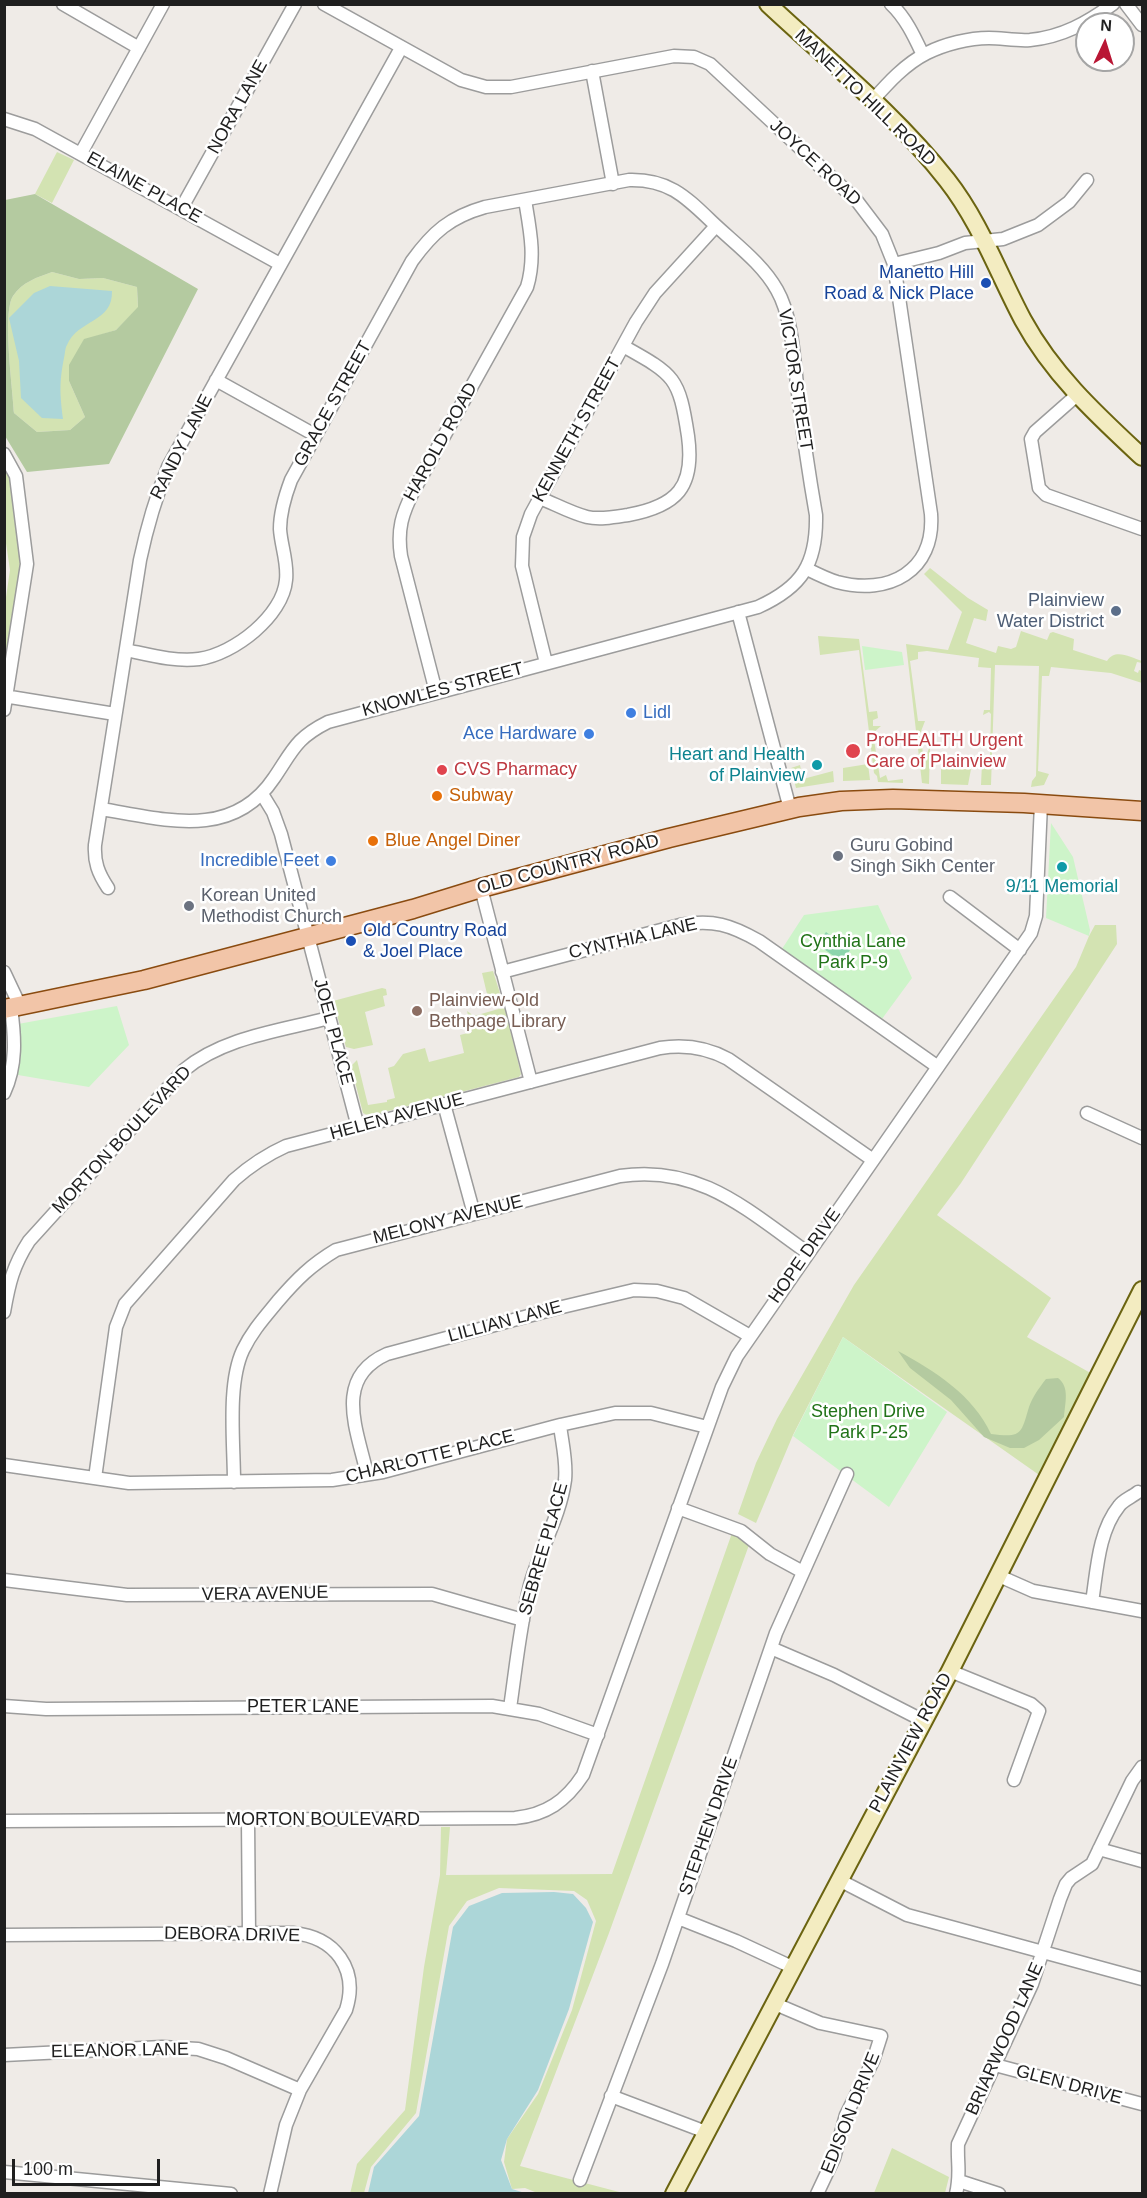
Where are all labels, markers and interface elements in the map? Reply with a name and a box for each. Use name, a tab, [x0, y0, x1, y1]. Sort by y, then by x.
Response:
north arrow	[1075, 12, 1135, 72]
text: N	[1100, 17, 1113, 34]
street label: MANETTO HILL ROAD	[790, 25, 940, 171]
street label: NORA LANE	[203, 56, 273, 158]
street label: JOYCE ROAD	[765, 115, 865, 211]
street label: ELAINE PLACE	[83, 148, 205, 228]
place label: Manetto Hill Road & Nick Place	[824, 262, 974, 304]
marker: Manetto Hill Road & Nick Place	[979, 276, 993, 290]
street label: VICTOR STREET	[773, 307, 817, 453]
street label: GRACE STREET	[290, 338, 376, 470]
street label: KENNETH STREET	[528, 354, 626, 506]
street label: HAROLD ROAD	[400, 379, 482, 505]
street label: RANDY LANE	[146, 391, 218, 503]
place label: Plainview Water District	[997, 590, 1104, 632]
marker: Plainview Water District	[1109, 604, 1123, 618]
street label: KNOWLES STREET	[360, 658, 526, 722]
place label: Lidl	[643, 702, 671, 724]
marker: Lidl	[624, 706, 638, 720]
place label: Ace Hardware	[463, 723, 577, 745]
marker: Ace Hardware	[582, 727, 596, 741]
place label: ProHEALTH Urgent Care of Plainview	[866, 730, 1023, 772]
marker: ProHEALTH Urgent Care of Plainview	[844, 742, 862, 760]
place label: Heart and Health of Plainview	[669, 744, 805, 786]
marker: Heart and Health of Plainview	[810, 758, 824, 772]
place label: CVS Pharmacy	[454, 759, 577, 781]
marker: CVS Pharmacy	[435, 763, 449, 777]
place label: Subway	[449, 785, 513, 807]
marker: Subway	[430, 789, 444, 803]
place label: Blue Angel Diner	[385, 830, 520, 852]
street label: OLD COUNTRY ROAD	[475, 830, 661, 900]
marker: Blue Angel Diner	[366, 834, 380, 848]
place label: Guru Gobind Singh Sikh Center	[850, 835, 995, 878]
marker: Guru Gobind Singh Sikh Center	[831, 849, 845, 863]
place label: Incredible Feet	[200, 850, 319, 872]
marker: Incredible Feet	[324, 854, 338, 868]
marker: 9/11 Memorial	[1055, 860, 1069, 874]
place label: 9/11 Memorial	[1006, 876, 1118, 898]
place label: Korean United Methodist Church	[201, 885, 342, 928]
marker: Korean United Methodist Church	[182, 899, 196, 913]
street label: CYNTHIA LANE	[567, 914, 699, 964]
place label: Old Country Road & Joel Place	[363, 920, 507, 962]
park label: Cynthia Lane Park P-9	[800, 931, 906, 974]
marker: Old Country Road & Joel Place	[344, 934, 358, 948]
street label: JOEL PLACE	[308, 977, 358, 1087]
place label: Plainview-Old Bethpage Library	[429, 990, 566, 1032]
marker: Plainview-Old Bethpage Library	[410, 1004, 424, 1018]
street label: MORTON BOULEVARD	[48, 1062, 196, 1218]
street label: HELEN AVENUE	[328, 1089, 466, 1145]
street label: MELONY AVENUE	[371, 1191, 525, 1249]
street label: HOPE DRIVE	[764, 1204, 846, 1308]
street label: LILLIAN LANE	[446, 1296, 564, 1348]
park label: Stephen Drive Park P-25	[811, 1401, 925, 1444]
street label: CHARLOTTE PLACE	[343, 1426, 517, 1488]
street label: SEBREE PLACE	[515, 1480, 573, 1618]
street label: VERA AVENUE	[201, 1582, 329, 1606]
street label: PLAINVIEW ROAD	[865, 1669, 957, 1817]
street label: PETER LANE	[247, 1696, 359, 1718]
street label: STEPHEN DRIVE	[675, 1754, 743, 1898]
street label: MORTON BOULEVARD	[226, 1809, 420, 1831]
street label: DEBORA DRIVE	[164, 1923, 300, 1947]
street label: BRIARWOOD LANE	[962, 1959, 1048, 2119]
street label: ELEANOR LANE	[51, 2039, 189, 2063]
street label: EDISON DRIVE	[817, 2049, 885, 2177]
street label: GLEN DRIVE	[1014, 2060, 1124, 2110]
scale bar	[15, 2147, 164, 2185]
text: 100 m	[23, 2159, 73, 2179]

